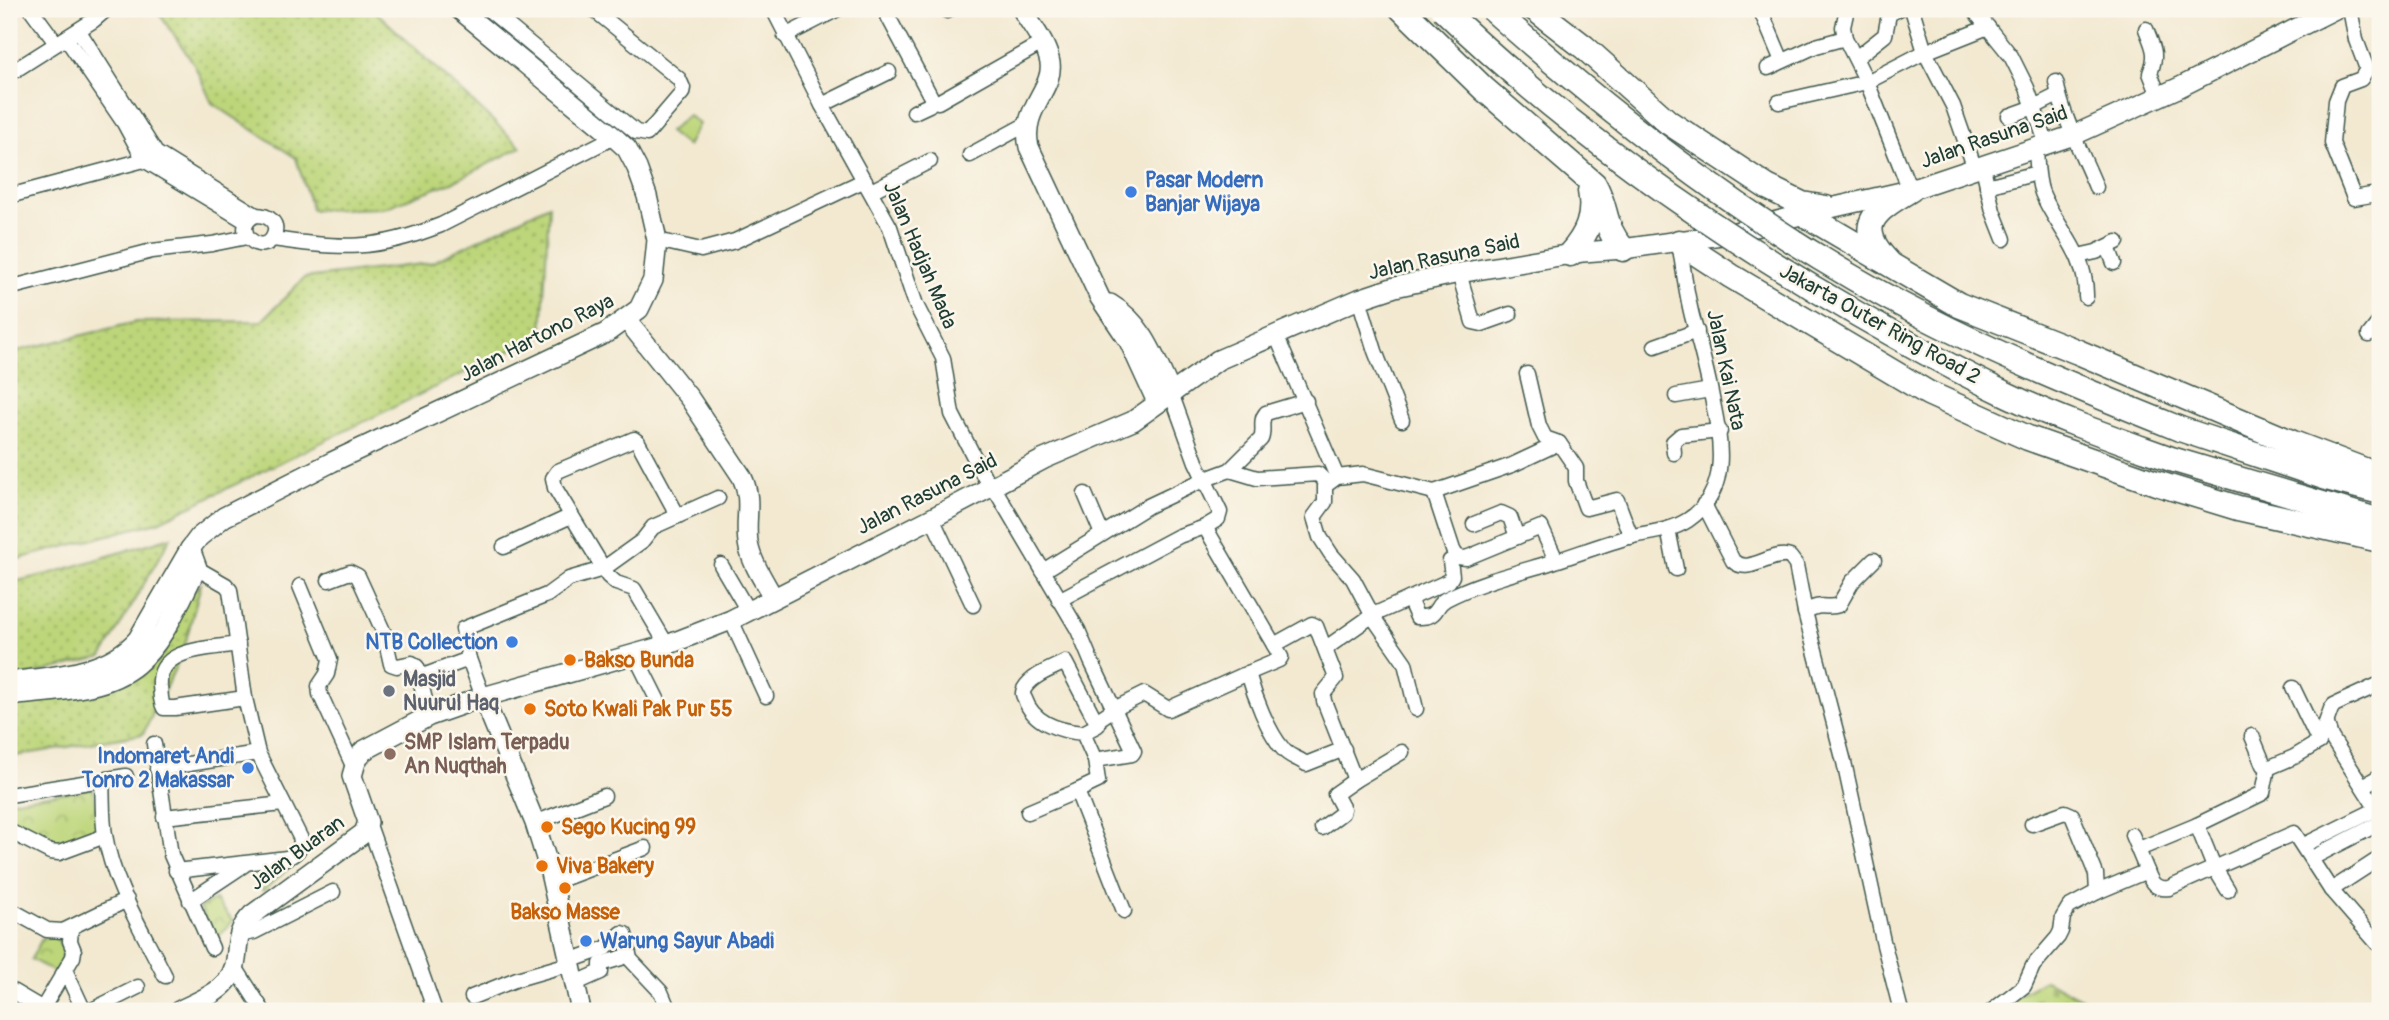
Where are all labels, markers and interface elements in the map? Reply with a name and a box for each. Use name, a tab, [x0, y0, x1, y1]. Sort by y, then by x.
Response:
street label: Jalan Rasuna Said	[1917, 99, 2071, 175]
place label: Pasar Modern Banjar Wijaya	[1145, 167, 1263, 218]
street label: Jalan Hadjah Mada	[877, 177, 963, 333]
marker: Pasar Modern Banjar Wijaya	[1123, 184, 1139, 200]
street label: Jalan Rasuna Said	[1366, 228, 1522, 286]
street label: Jakarta Outer Ring Road 2	[1775, 257, 1985, 391]
street label: Jalan Hartono Raya	[455, 288, 619, 388]
street label: Jalan Kai Nata	[1700, 307, 1752, 433]
street label: Jalan Rasuna Said	[852, 447, 1002, 541]
place label: NTB Collection	[365, 629, 498, 656]
marker: NTB Collection	[504, 634, 520, 650]
place label: Bakso Bunda	[584, 647, 694, 674]
marker: Bakso Bunda	[562, 652, 578, 668]
place label: Masjid Nuurul Haq	[403, 666, 499, 717]
marker: Masjid Nuurul Haq	[381, 683, 397, 699]
place label: Soto Kwali Pak Pur 55	[544, 696, 733, 723]
marker: Soto Kwali Pak Pur 55	[522, 701, 538, 717]
place label: SMP Islam Terpadu An Nuqthah	[404, 729, 570, 780]
place label: Indomaret Andi Tonro 2 Makassar	[81, 743, 235, 794]
marker: SMP Islam Terpadu An Nuqthah	[382, 746, 398, 762]
marker: Indomaret Andi Tonro 2 Makassar	[240, 760, 256, 776]
street label: Jalan Buaran	[244, 809, 350, 897]
place label: Sego Kucing 99	[561, 814, 696, 841]
marker: Sego Kucing 99	[539, 819, 555, 835]
place label: Viva Bakery	[556, 853, 654, 880]
marker: Viva Bakery	[534, 858, 550, 874]
marker: Bakso Masse	[557, 880, 573, 896]
place label: Bakso Masse	[510, 899, 620, 926]
place label: Warung Sayur Abadi	[600, 928, 774, 955]
marker: Warung Sayur Abadi	[578, 933, 594, 949]

